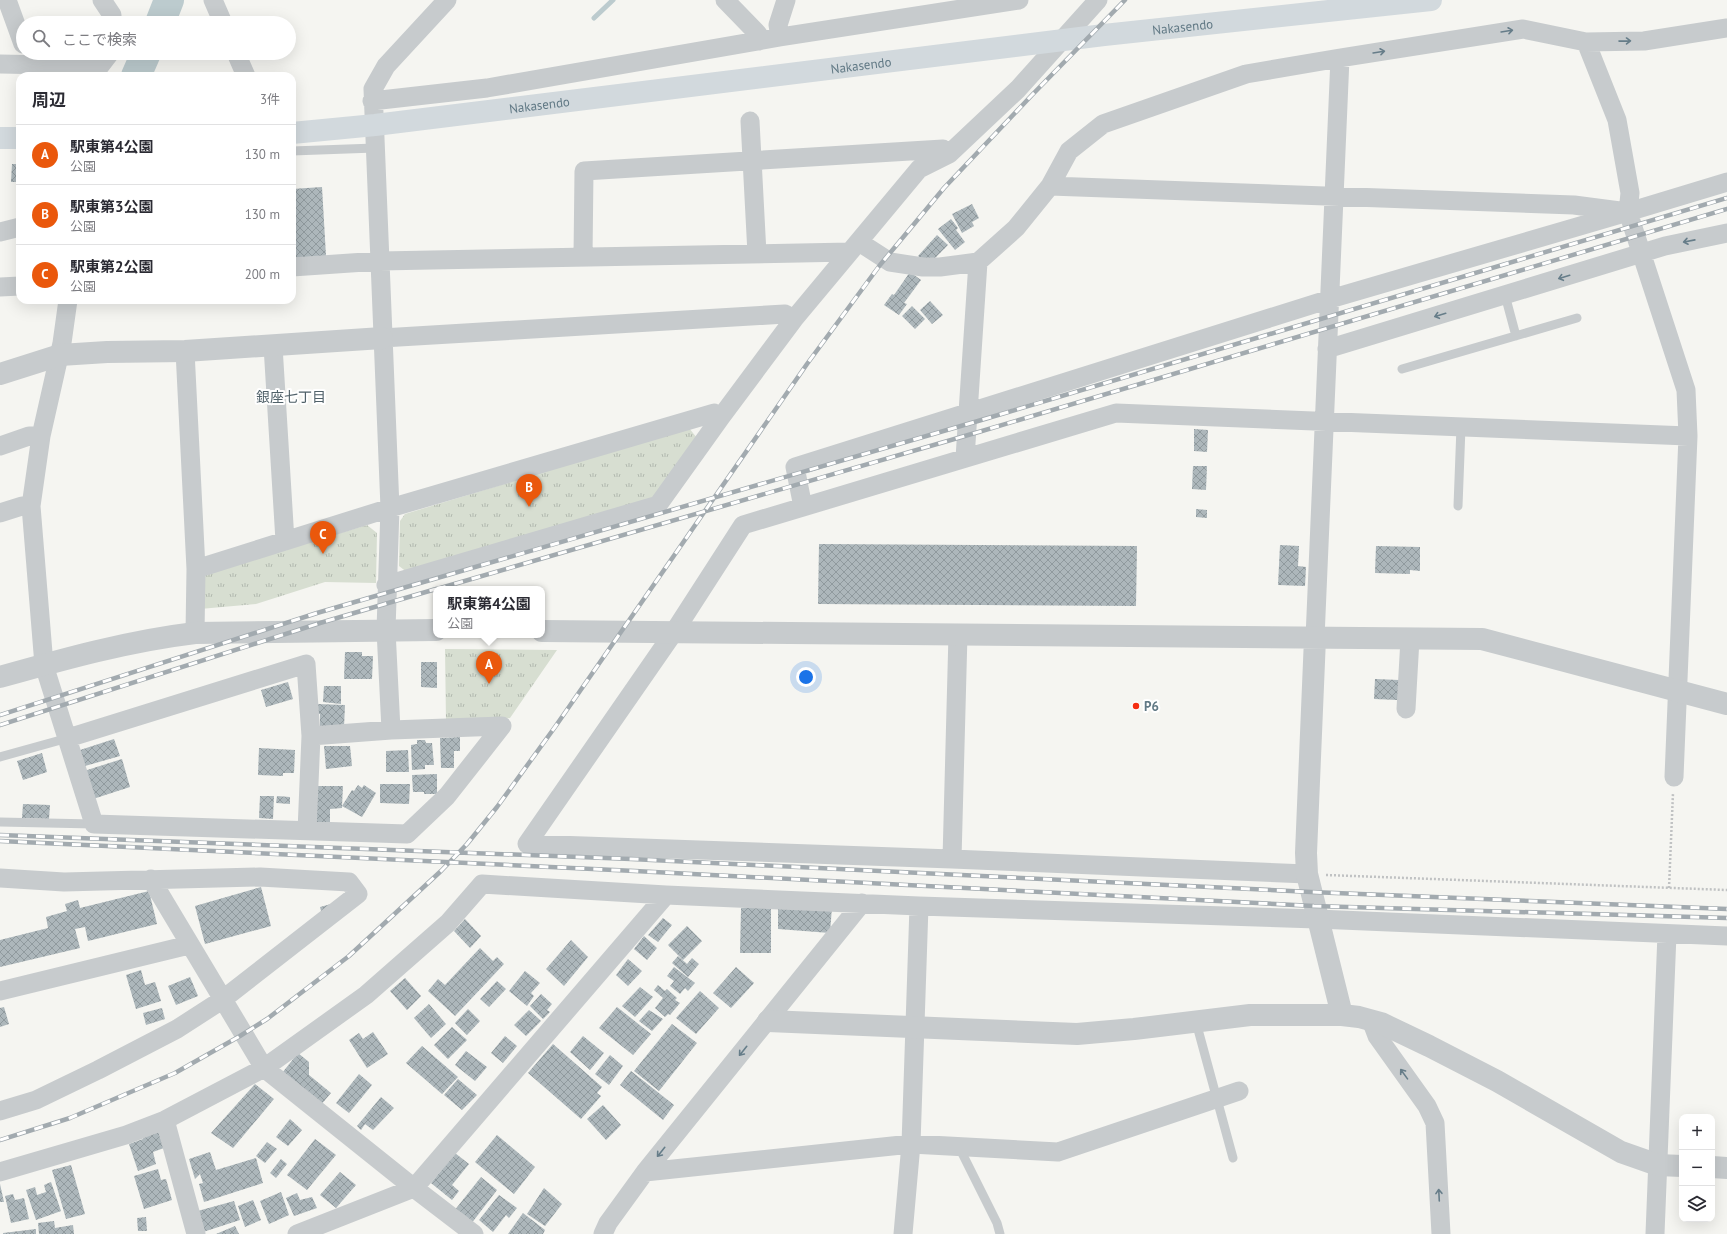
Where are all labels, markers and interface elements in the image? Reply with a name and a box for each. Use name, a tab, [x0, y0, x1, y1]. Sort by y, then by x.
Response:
street label: Nakasendo	[1151, 15, 1214, 38]
search box	[16, 16, 296, 60]
icon: search	[30, 27, 52, 49]
one-way arrow	[1500, 27, 1513, 35]
text: ここで検索	[62, 30, 137, 49]
one-way arrow	[1618, 37, 1631, 45]
one-way arrow	[1372, 47, 1385, 55]
street label: Nakasendo	[830, 53, 892, 77]
text: 周辺	[32, 89, 66, 111]
text: 3件	[260, 91, 280, 108]
street label: Nakasendo	[508, 93, 571, 117]
text: 駅東第4公園	[70, 137, 154, 156]
text: A	[41, 146, 49, 163]
text: 130 m	[245, 146, 280, 163]
text: 公園	[70, 158, 96, 175]
text: 駅東第3公園	[70, 197, 154, 216]
text: B	[41, 206, 49, 223]
text: 130 m	[245, 206, 280, 223]
text: 公園	[70, 218, 96, 235]
one-way arrow	[1683, 238, 1696, 246]
text: 駅東第2公園	[70, 257, 154, 276]
text: C	[41, 266, 49, 283]
text: 200 m	[245, 266, 280, 283]
one-way arrow	[1558, 274, 1571, 281]
text: 公園	[70, 278, 96, 295]
one-way arrow	[1433, 312, 1446, 319]
district label: 銀座七丁目	[256, 388, 326, 406]
pin: B	[516, 474, 542, 507]
pin: C	[310, 521, 336, 554]
popup	[433, 586, 545, 638]
text: 駅東第4公園	[447, 594, 531, 613]
text: 公園	[447, 615, 473, 632]
pin: A	[476, 651, 502, 684]
your location	[796, 667, 816, 687]
place label: P6	[1144, 698, 1159, 715]
marker: P6	[1131, 701, 1141, 711]
one-way arrow	[739, 1046, 748, 1056]
one-way arrow	[1400, 1069, 1408, 1080]
map controls	[1679, 1114, 1715, 1222]
button: +	[1679, 1114, 1715, 1150]
one-way arrow	[657, 1146, 666, 1157]
button: −	[1679, 1150, 1715, 1186]
button: layers	[1679, 1186, 1715, 1222]
one-way arrow	[1435, 1189, 1443, 1202]

